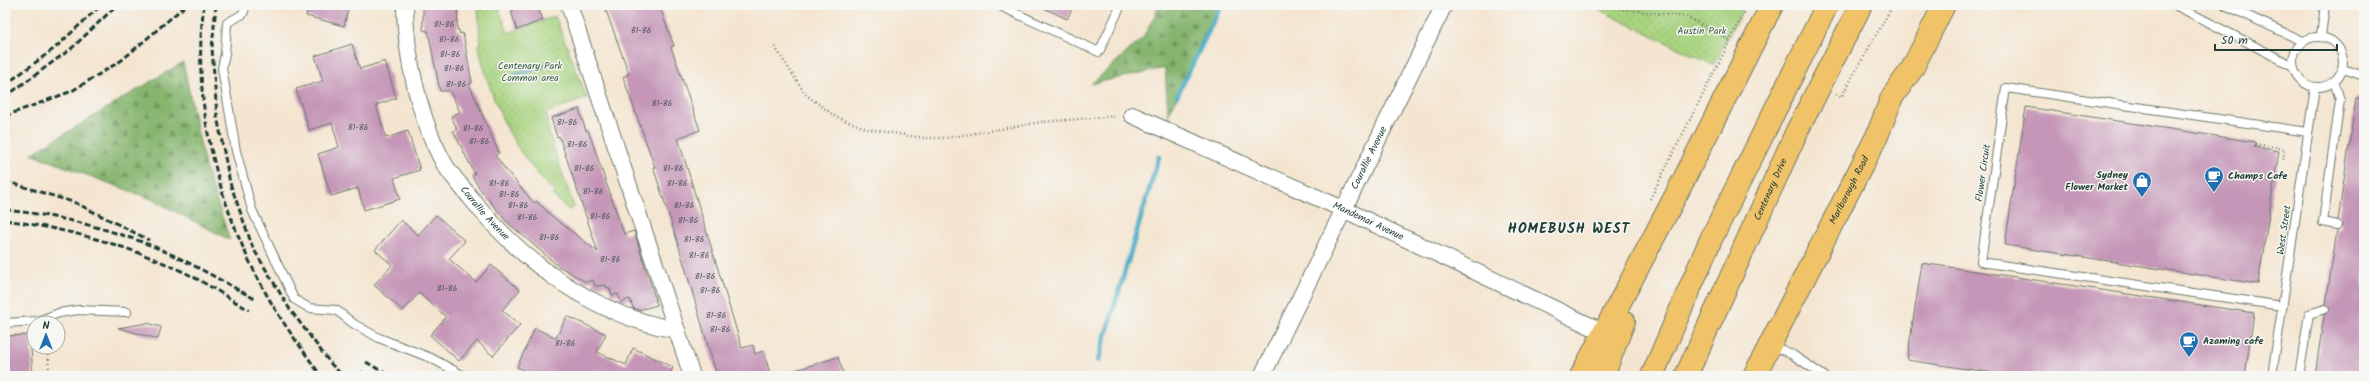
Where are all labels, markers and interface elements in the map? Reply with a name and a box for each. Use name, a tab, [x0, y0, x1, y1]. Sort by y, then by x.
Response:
house number: 81-86	[434, 18, 454, 31]
park label: Austin Park	[1678, 23, 1727, 39]
house number: 81-86	[631, 24, 651, 37]
scale bar	[2215, 26, 2337, 52]
text: 50 m	[2221, 31, 2248, 50]
house number: 81-86	[439, 33, 459, 46]
house number: 81-86	[440, 48, 460, 61]
park label: Centenary Park Common area	[498, 58, 562, 86]
house number: 81-86	[444, 62, 464, 75]
house number: 81-86	[446, 78, 466, 91]
house number: 81-86	[652, 97, 672, 110]
house number: 81-86	[557, 116, 577, 129]
house number: 81-86	[348, 121, 368, 134]
house number: 81-86	[463, 122, 483, 135]
street label: Courallie Avenue	[1347, 123, 1392, 192]
house number: 81-86	[469, 135, 489, 148]
house number: 81-86	[567, 138, 587, 151]
street label: Flower Circuit	[1971, 143, 1995, 203]
street label: Marlborough Road	[1825, 152, 1874, 227]
street label: Centenary Drive	[1749, 155, 1792, 223]
house number: 81-86	[574, 162, 594, 175]
house number: 81-86	[663, 162, 683, 175]
cafe icon: Champs Cafe	[2203, 165, 2225, 193]
place label: Sydney Flower Market	[2065, 167, 2129, 195]
place label: Champs Cafe	[2228, 168, 2288, 184]
shop icon: Sydney Flower Market	[2131, 170, 2153, 198]
house number: 81-86	[489, 177, 509, 190]
house number: 81-86	[667, 177, 687, 190]
street label: Courallie Avenue	[456, 182, 514, 245]
house number: 81-86	[583, 185, 603, 198]
house number: 81-86	[499, 188, 519, 201]
street label: Mandemar Avenue	[1330, 198, 1407, 245]
house number: 81-86	[508, 199, 528, 212]
house number: 81-86	[674, 199, 694, 212]
street label: West Street	[2273, 204, 2295, 256]
house number: 81-86	[590, 210, 610, 223]
house number: 81-86	[517, 211, 537, 224]
house number: 81-86	[678, 214, 698, 227]
district label: HOMEBUSH WEST	[1508, 218, 1631, 240]
house number: 81-86	[539, 231, 559, 244]
house number: 81-86	[684, 233, 704, 246]
house number: 81-86	[689, 249, 709, 262]
house number: 81-86	[600, 253, 620, 266]
house number: 81-86	[695, 270, 715, 283]
house number: 81-86	[437, 282, 457, 295]
house number: 81-86	[700, 284, 720, 297]
house number: 81-86	[706, 309, 726, 322]
north arrow	[26, 315, 66, 355]
text: N	[43, 317, 50, 335]
house number: 81-86	[710, 323, 730, 336]
cafe icon: Azaming cafe	[2178, 330, 2200, 358]
place label: Azaming cafe	[2203, 333, 2264, 349]
house number: 81-86	[555, 337, 575, 350]

